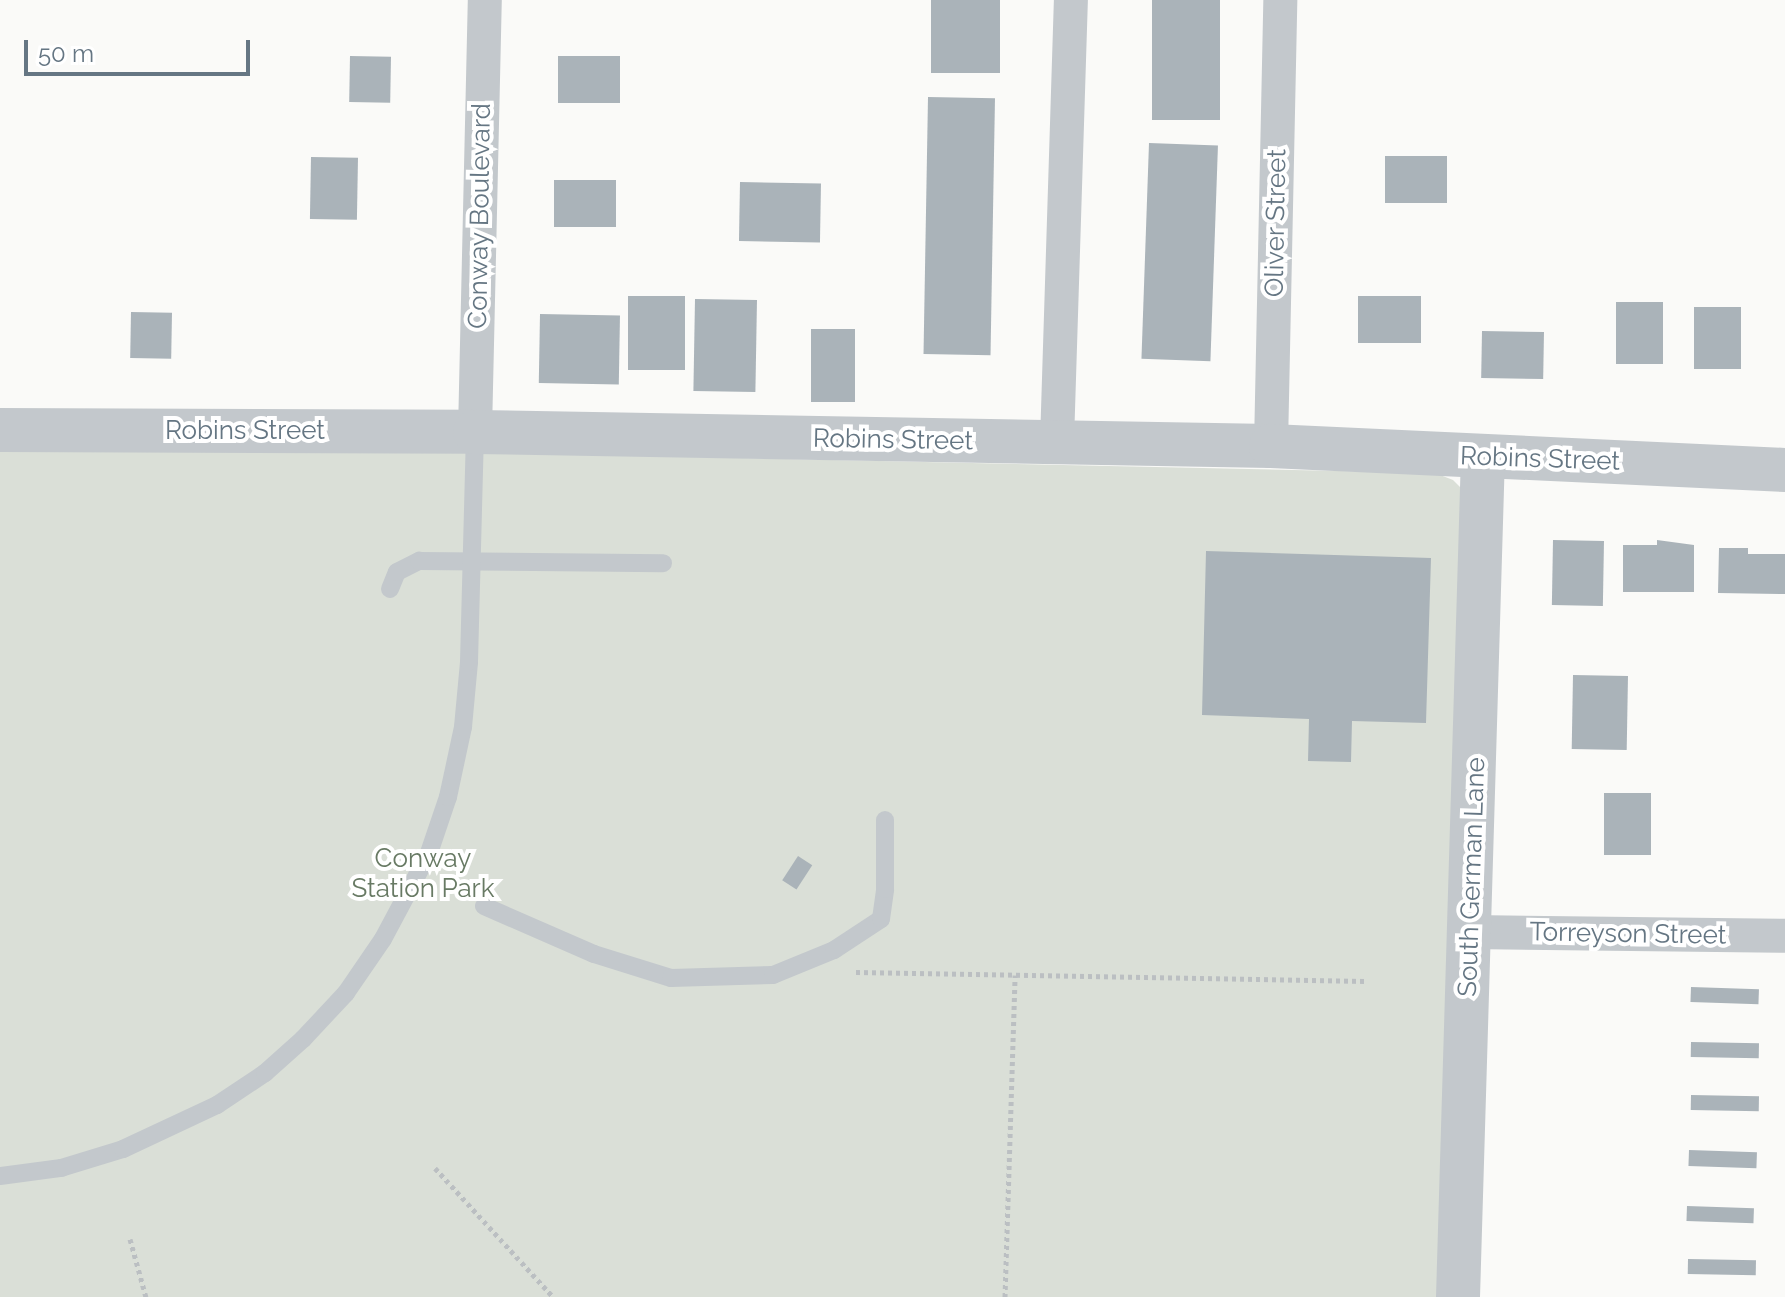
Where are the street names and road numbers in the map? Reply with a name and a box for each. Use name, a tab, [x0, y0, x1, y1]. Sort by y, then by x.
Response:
street label: Conway Boulevard	[462, 103, 498, 329]
street label: Oliver Street	[1259, 148, 1293, 298]
street label: Robins Street	[165, 415, 325, 447]
street label: Robins Street	[813, 423, 973, 457]
street label: Robins Street	[1459, 441, 1621, 477]
street label: South German Lane	[1452, 757, 1492, 997]
street label: Torreyson Street	[1529, 917, 1727, 951]

